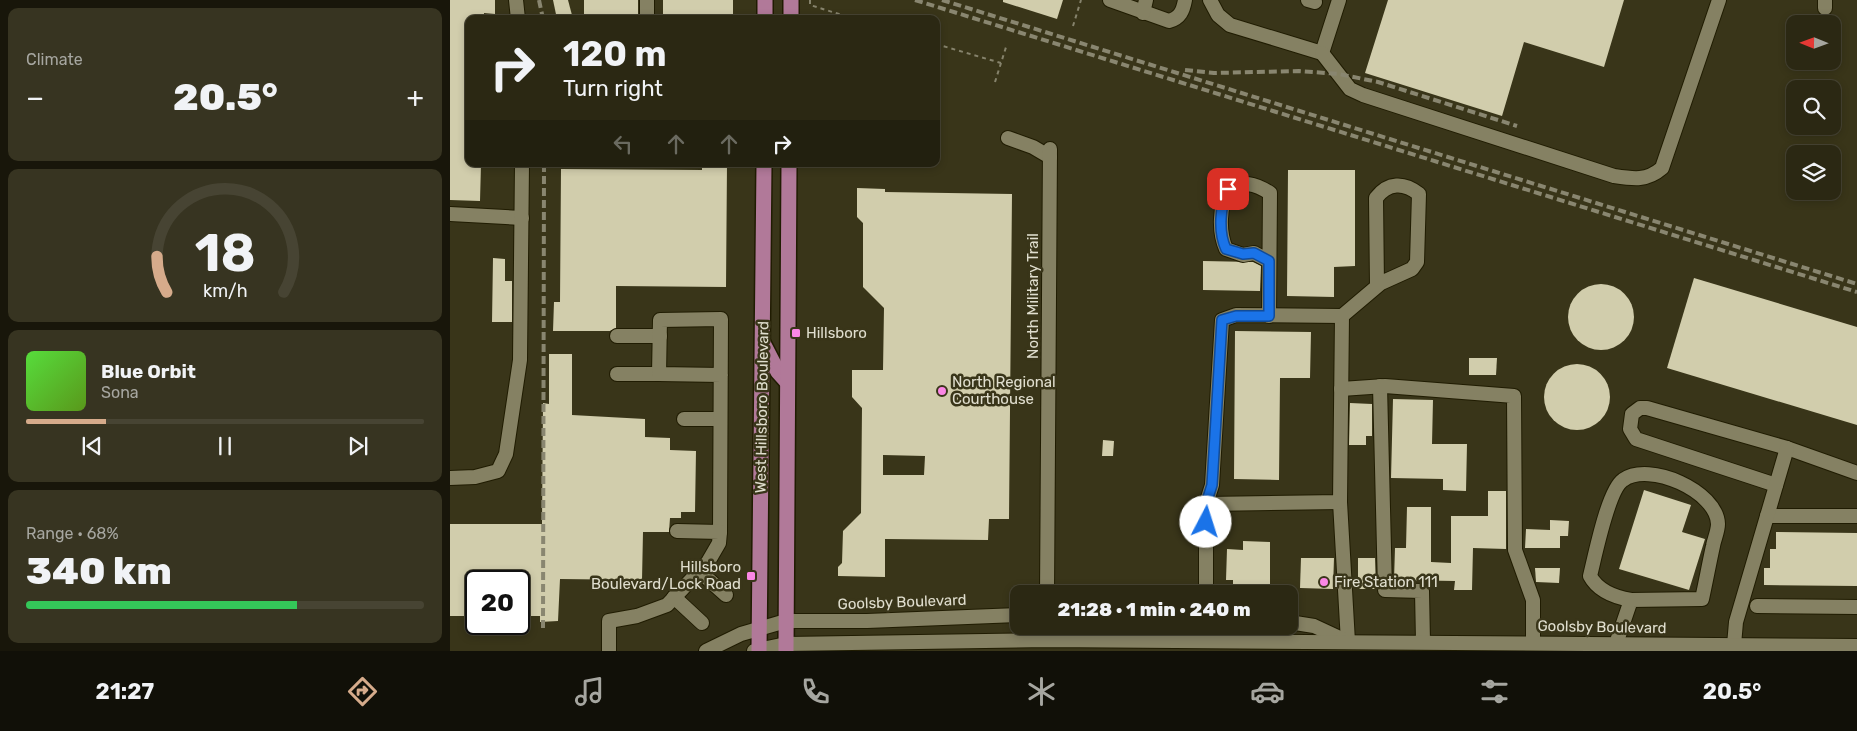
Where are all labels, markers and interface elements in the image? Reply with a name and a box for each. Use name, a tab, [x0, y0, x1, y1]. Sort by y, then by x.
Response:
north arrow	[1786, 15, 1841, 70]
map controls	[1786, 15, 1841, 200]
text: 120 m	[563, 33, 666, 75]
icon: right	[480, 35, 545, 100]
text: Climate	[26, 50, 83, 69]
text: 20.5°	[173, 74, 278, 120]
text: Turn right	[563, 75, 663, 102]
button: search	[1786, 80, 1841, 135]
text: −	[26, 81, 44, 114]
text: +	[407, 81, 424, 114]
icon: left	[609, 130, 637, 158]
icon: ahead	[662, 130, 690, 158]
icon: ahead	[715, 130, 743, 158]
icon: right	[768, 130, 796, 158]
button: layers	[1786, 145, 1841, 200]
pin	[1207, 168, 1249, 210]
icon: arrive	[1214, 175, 1242, 203]
text: 18	[194, 222, 256, 284]
street label: North Military Trail	[1024, 233, 1042, 359]
text: km/h	[203, 280, 247, 301]
street label: West Hillsboro Boulevard	[751, 321, 773, 493]
place label: Hillsboro	[806, 324, 867, 342]
marker: Hillsboro	[790, 327, 802, 339]
text: Blue Orbit	[101, 360, 196, 383]
place label: North Regional Courthouse	[952, 373, 1056, 408]
text: Sona	[101, 383, 139, 402]
marker: North Regional Courthouse	[936, 385, 948, 397]
icon: previous	[78, 432, 106, 460]
icon: pause	[211, 432, 239, 460]
icon: next	[344, 432, 372, 460]
position arrow	[1179, 495, 1231, 547]
text: Range · 68%	[26, 524, 119, 543]
text: 340 km	[26, 548, 172, 594]
place label: Hillsboro Boulevard/Lock Road	[591, 558, 741, 593]
speed limit sign: 20	[465, 570, 530, 635]
marker: Hillsboro Boulevard/Lock Road	[745, 570, 757, 582]
place label: Fire Station 111	[1334, 573, 1438, 591]
marker: Fire Station 111	[1318, 576, 1330, 588]
street label: Goolsby Boulevard	[837, 591, 967, 613]
text: 21:28 · 1 min · 240 m	[1057, 598, 1251, 621]
street label: Goolsby Boulevard	[1537, 617, 1667, 637]
icon: directions	[345, 674, 380, 709]
icon: music	[572, 674, 607, 709]
icon: phone	[798, 674, 833, 709]
icon: climate	[1024, 674, 1059, 709]
icon: car	[1250, 674, 1285, 709]
icon: filters	[1477, 674, 1512, 709]
text: 21:27	[96, 678, 154, 705]
text: 20.5°	[1703, 678, 1761, 705]

